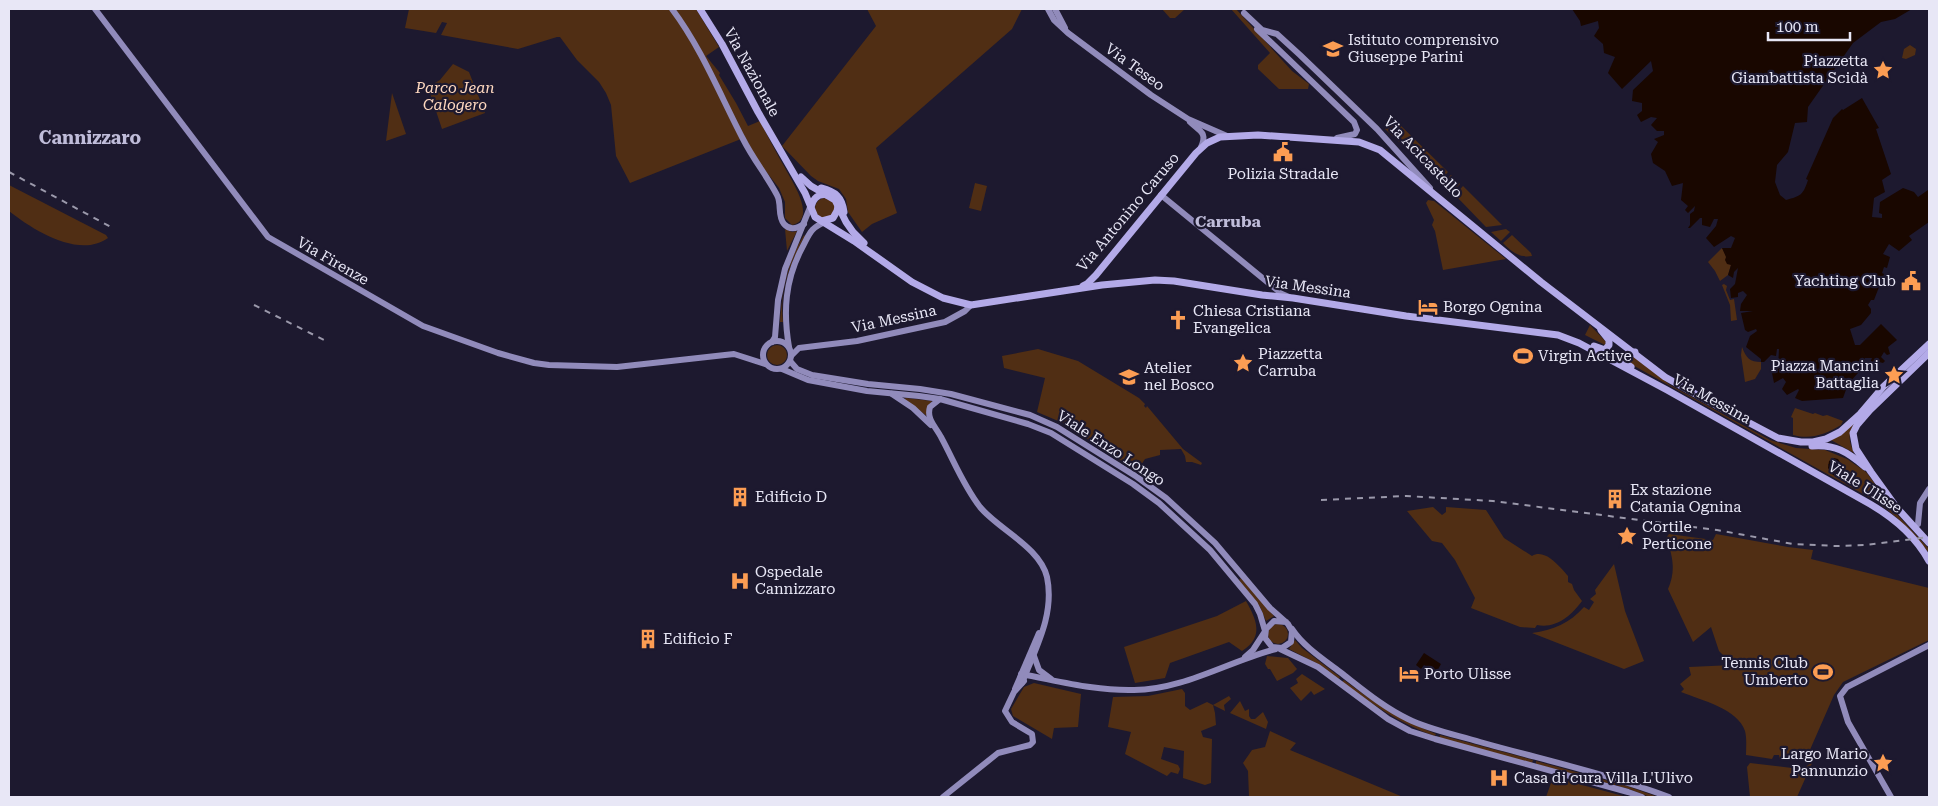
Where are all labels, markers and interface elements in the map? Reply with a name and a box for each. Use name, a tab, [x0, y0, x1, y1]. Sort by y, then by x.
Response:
scale bar	[1768, 10, 1850, 42]
text: 100 m	[1776, 18, 1819, 36]
street label: Via Nazionale	[720, 24, 784, 120]
place label: Istituto comprensivo Giuseppe Parini	[1348, 31, 1499, 66]
school or university icon: Istituto comprensivo Giuseppe Parini	[1322, 38, 1344, 60]
street label: Via Teseo	[1102, 39, 1168, 95]
place label: Piazzetta Giambattista Scidà	[1731, 52, 1868, 87]
place icon: Piazzetta Giambattista Scidà	[1872, 59, 1894, 81]
park label: Parco Jean Calogero	[414, 79, 495, 114]
street label: Via Acicastello	[1380, 112, 1466, 202]
district label: Cannizzaro	[39, 127, 141, 148]
public building icon: Polizia Stradale	[1272, 141, 1294, 163]
street label: Via Antonino Caruso	[1073, 149, 1183, 275]
place label: Polizia Stradale	[1227, 165, 1339, 183]
district label: Carruba	[1195, 212, 1261, 231]
street label: Via Firenze	[294, 233, 372, 289]
public building icon: Yachting Club	[1900, 270, 1922, 292]
street label: Via Messina	[1264, 272, 1352, 302]
place label: Yachting Club	[1794, 272, 1896, 290]
hotel icon: Borgo Ognina	[1417, 296, 1439, 318]
place label: Borgo Ognina	[1443, 298, 1542, 316]
street label: Via Messina	[850, 301, 938, 337]
place label: Chiesa Cristiana Evangelica	[1193, 302, 1311, 337]
church icon: Chiesa Cristiana Evangelica	[1167, 309, 1189, 331]
place label: Piazzetta Carruba	[1258, 345, 1322, 380]
sports icon: Virgin Active	[1512, 345, 1534, 367]
place label: Virgin Active	[1538, 347, 1632, 365]
place icon: Piazzetta Carruba	[1232, 352, 1254, 374]
place label: Piazza Mancini Battaglia	[1771, 357, 1879, 392]
place label: Atelier nel Bosco	[1144, 359, 1214, 394]
place icon: Piazza Mancini Battaglia	[1883, 364, 1905, 386]
school or university icon: Atelier nel Bosco	[1118, 366, 1140, 388]
street label: Via Messina	[1670, 370, 1754, 428]
street label: Viale Enzo Longo	[1054, 406, 1168, 490]
street label: Viale Ulisse	[1825, 457, 1905, 517]
place label: Ex stazione Catania Ognina	[1630, 481, 1741, 516]
building icon: Edificio D	[729, 486, 751, 508]
place label: Edificio D	[755, 488, 827, 506]
building icon: Ex stazione Catania Ognina	[1604, 488, 1626, 510]
place label: Cortile Perticone	[1642, 518, 1712, 553]
place icon: Cortile Perticone	[1616, 525, 1638, 547]
place label: Ospedale Cannizzaro	[755, 563, 836, 598]
hospital icon: Ospedale Cannizzaro	[729, 570, 751, 592]
building icon: Edificio F	[637, 628, 659, 650]
place label: Edificio F	[663, 630, 732, 648]
place label: Tennis Club Umberto	[1721, 654, 1808, 689]
sports icon: Tennis Club Umberto	[1812, 661, 1834, 683]
hotel icon: Porto Ulisse	[1398, 663, 1420, 685]
place label: Porto Ulisse	[1424, 665, 1511, 683]
place label: Largo Mario Pannunzio	[1781, 745, 1868, 780]
place icon: Largo Mario Pannunzio	[1872, 752, 1894, 774]
hospital icon: Casa di cura Villa L'Ulivo	[1488, 767, 1510, 789]
place label: Casa di cura Villa L'Ulivo	[1514, 769, 1693, 787]

